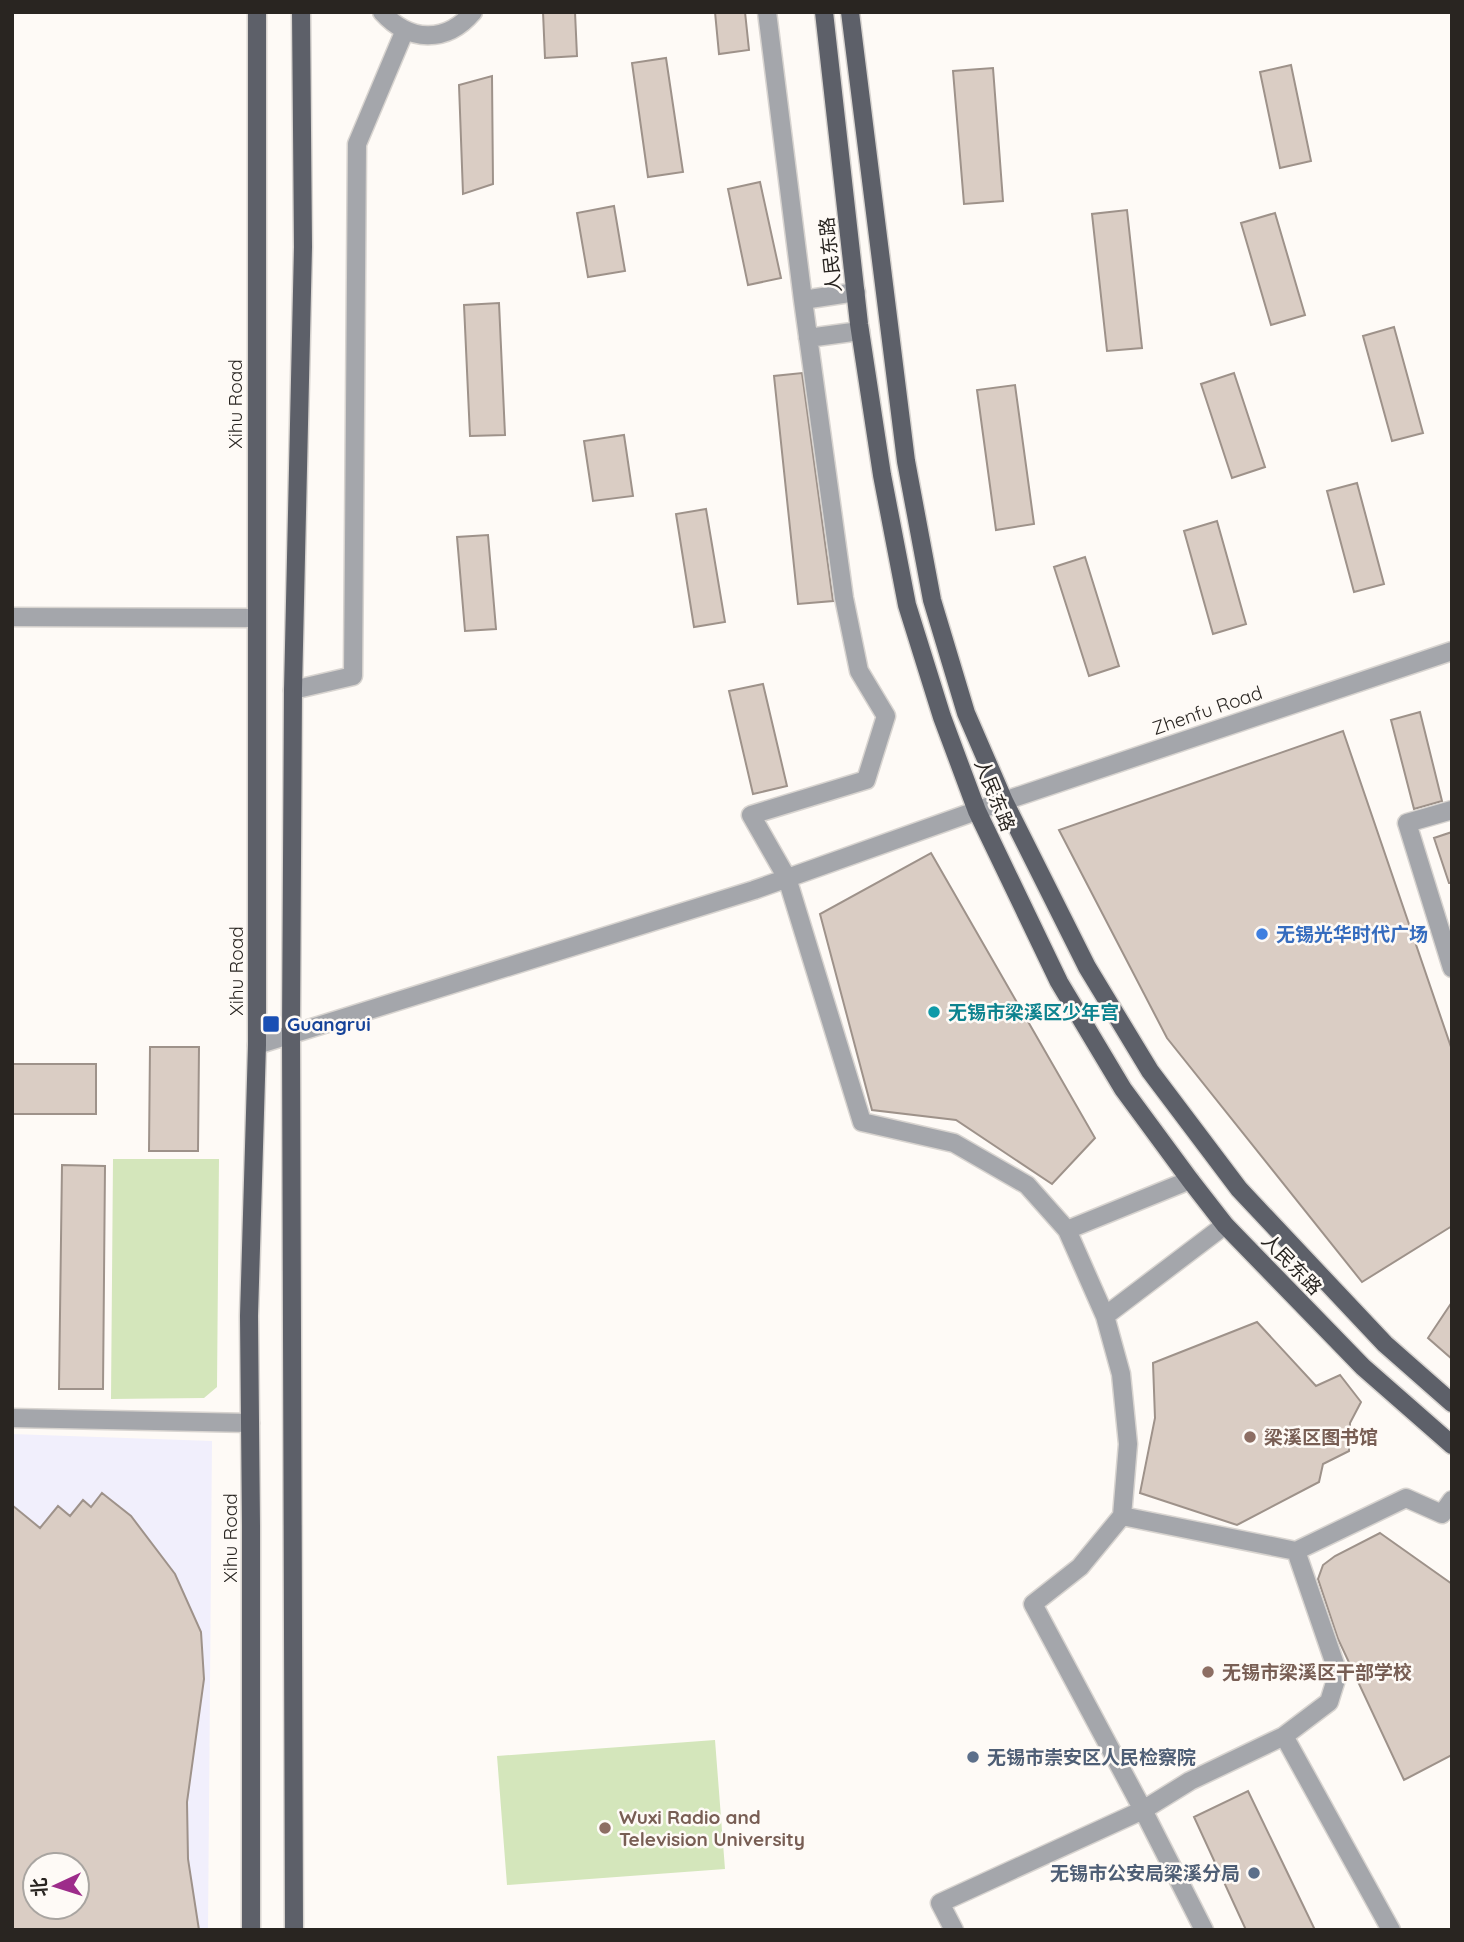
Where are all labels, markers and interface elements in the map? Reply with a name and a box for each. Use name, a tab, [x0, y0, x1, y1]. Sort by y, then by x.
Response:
street label: 人民东路	[814, 216, 846, 294]
street label: Xihu Road	[223, 359, 247, 449]
street label: Zhenfu Road	[1149, 680, 1265, 740]
street label: 人民东路	[970, 755, 1020, 835]
place label: 无锡光华时代广场	[1276, 922, 1428, 946]
street label: Xihu Road	[224, 926, 248, 1016]
marker: 无锡光华时代广场	[1254, 926, 1270, 942]
place label: 无锡市梁溪区少年宫	[948, 1000, 1119, 1024]
marker: 无锡市梁溪区少年宫	[926, 1004, 942, 1020]
place label: Guangrui	[287, 1012, 371, 1036]
marker: Guangrui	[261, 1014, 281, 1034]
street label: 人民东路	[1257, 1228, 1327, 1300]
place label: 梁溪区图书馆	[1264, 1425, 1378, 1449]
marker: 梁溪区图书馆	[1242, 1429, 1258, 1445]
street label: Xihu Road	[218, 1493, 242, 1583]
place label: 无锡市梁溪区干部学校	[1222, 1660, 1412, 1684]
marker: 无锡市梁溪区干部学校	[1200, 1664, 1216, 1680]
place label: 无锡市崇安区人民检察院	[987, 1745, 1196, 1769]
marker: 无锡市崇安区人民检察院	[965, 1749, 981, 1765]
place label: Wuxi Radio and Television University	[619, 1805, 805, 1851]
marker: Wuxi Radio and Television University	[597, 1820, 613, 1836]
north arrow	[21, 1851, 91, 1921]
place label: 无锡市公安局梁溪分局	[1050, 1861, 1240, 1885]
marker: 无锡市公安局梁溪分局	[1246, 1865, 1262, 1881]
text: 北	[26, 1877, 52, 1898]

